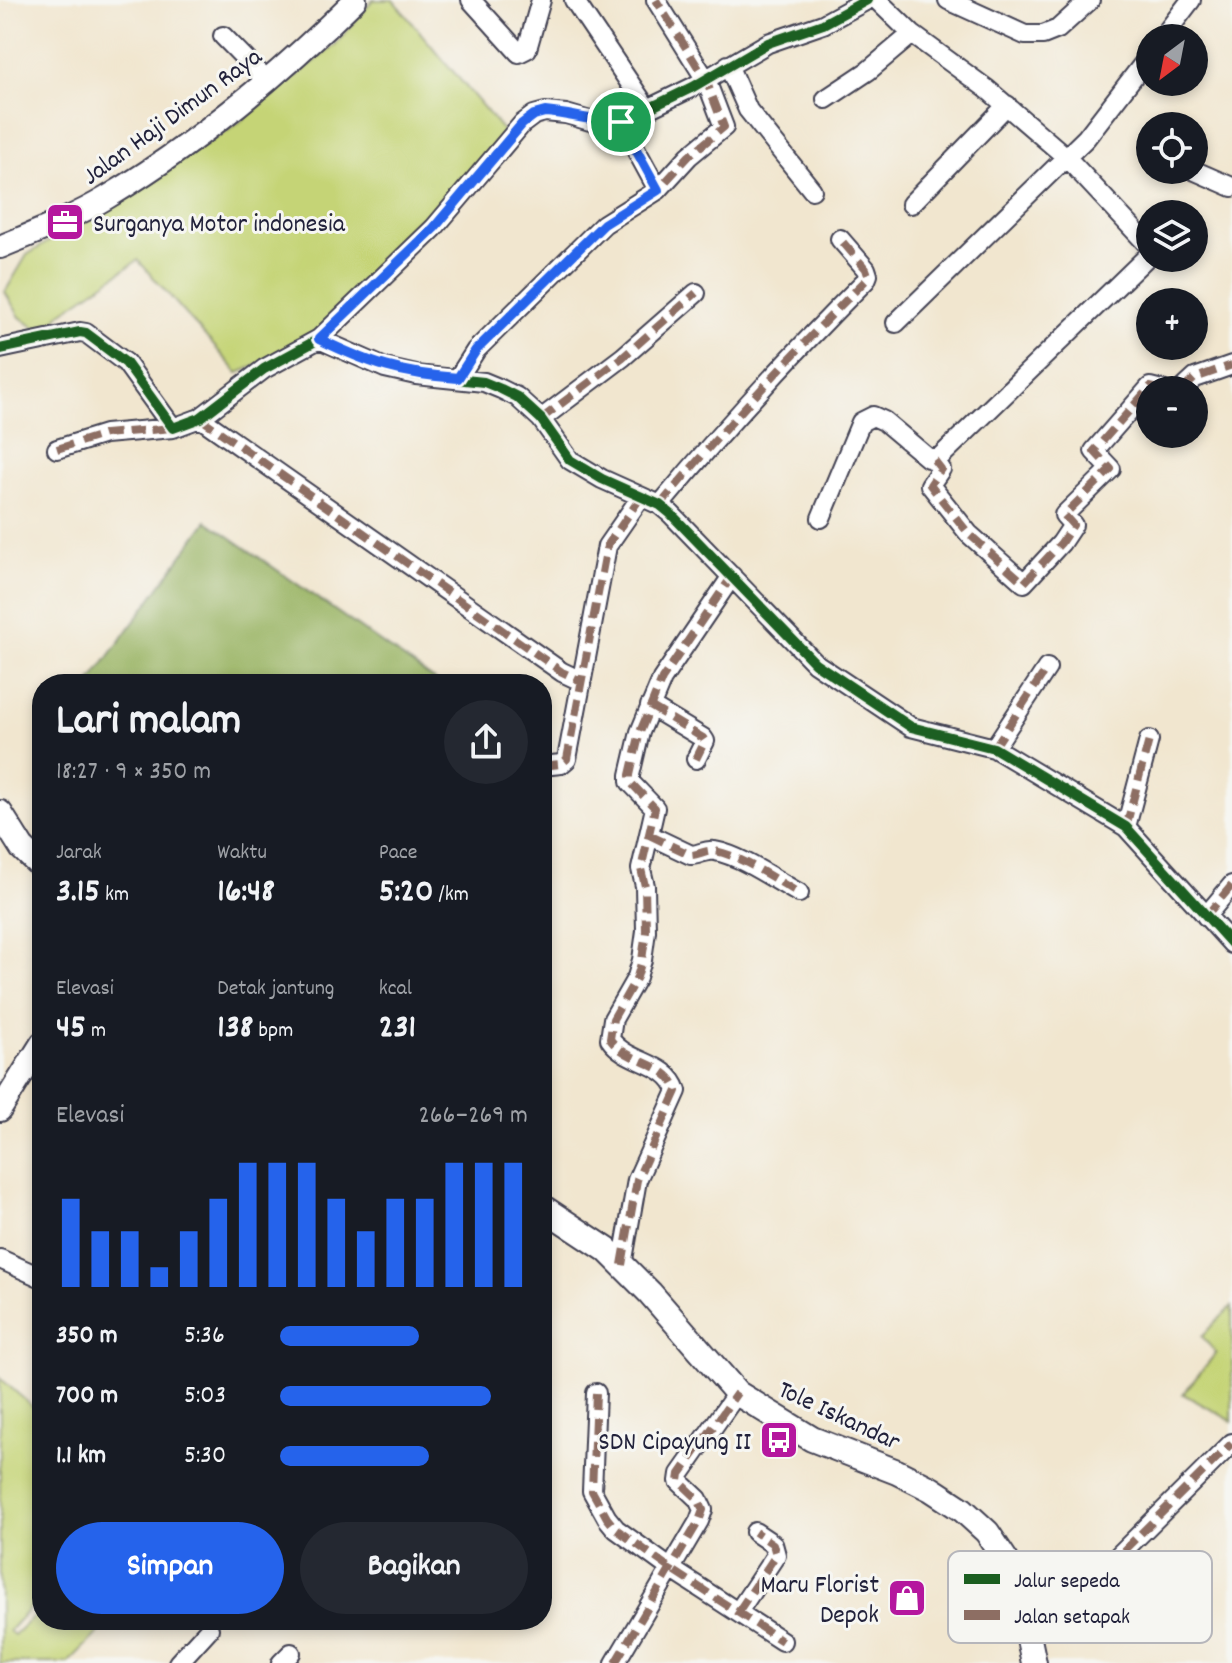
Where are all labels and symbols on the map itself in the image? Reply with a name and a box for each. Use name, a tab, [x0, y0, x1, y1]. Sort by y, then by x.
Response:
north arrow	[1136, 24, 1208, 96]
street label: Jalan Haji Dimun Raya	[76, 40, 271, 196]
pin	[587, 88, 655, 156]
office icon: Surganya Motor indonesia	[44, 201, 86, 243]
place label: Surganya Motor indonesia	[93, 207, 346, 244]
street label: Tole Iskandar	[771, 1373, 906, 1462]
bus stop icon: SDN Cipayung II	[758, 1419, 800, 1461]
place label: SDN Cipayung II	[598, 1425, 751, 1462]
legend	[948, 1551, 1212, 1643]
text: Jalur sepeda	[1014, 1567, 1120, 1598]
place label: Maru Florist Depok	[760, 1568, 879, 1635]
shop icon: Maru Florist Depok	[886, 1577, 928, 1619]
text: Jalan setapak	[1014, 1603, 1130, 1634]

